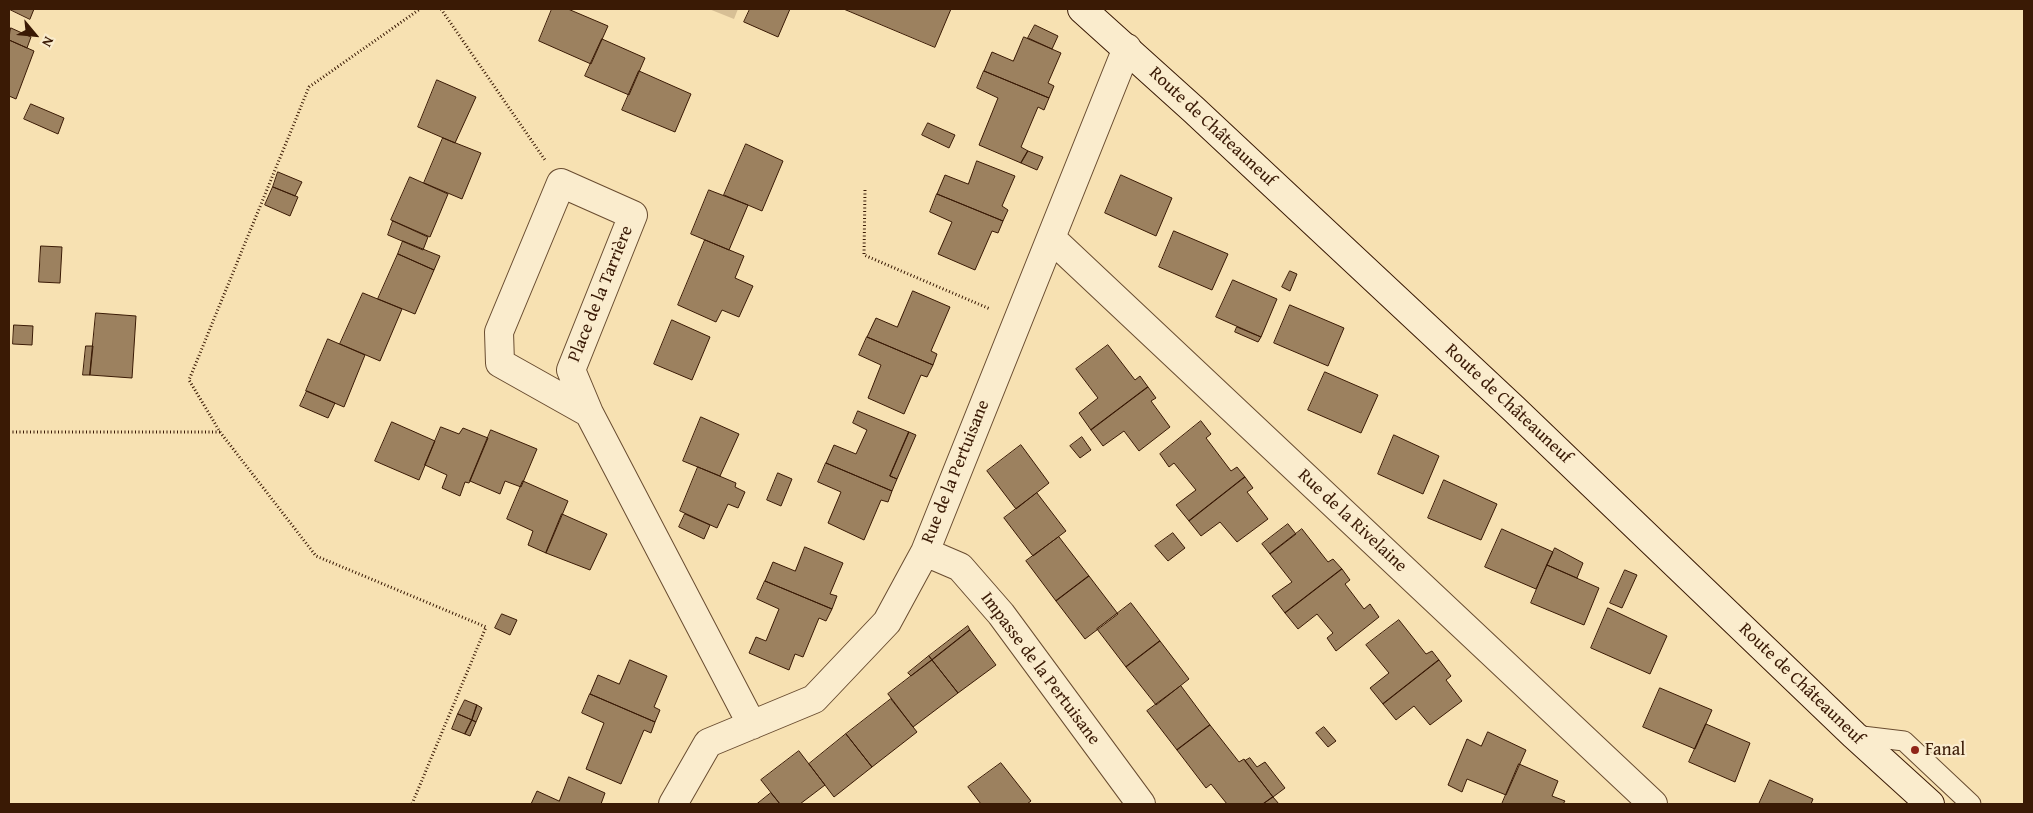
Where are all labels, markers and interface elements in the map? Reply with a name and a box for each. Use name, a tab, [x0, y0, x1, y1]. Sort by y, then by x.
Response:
north arrow	[10, 10, 60, 60]
text: N	[37, 33, 59, 51]
street label: Route de Châteauneuf	[1144, 63, 1280, 191]
street label: Place de la Tarrière	[564, 223, 638, 365]
street label: Route de Châteauneuf	[1440, 340, 1576, 468]
street label: Rue de la Pertuisane	[917, 397, 995, 547]
street label: Rue de la Rivelaine	[1293, 465, 1411, 577]
street label: Impasse de la Pertuisane	[976, 588, 1104, 750]
street label: Route de Châteauneuf	[1734, 619, 1868, 749]
place label: Fanal	[1925, 739, 1965, 761]
marker: Fanal	[1909, 744, 1921, 756]

